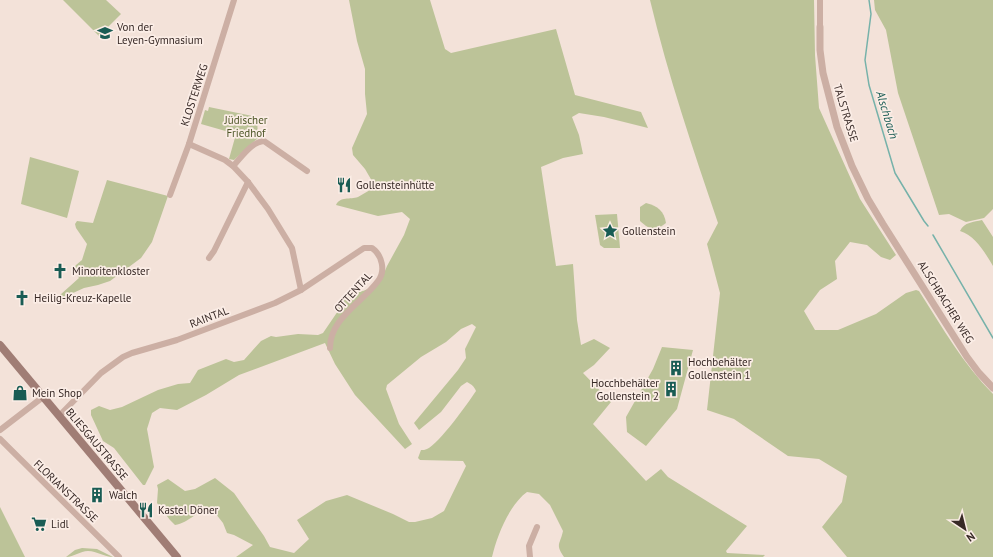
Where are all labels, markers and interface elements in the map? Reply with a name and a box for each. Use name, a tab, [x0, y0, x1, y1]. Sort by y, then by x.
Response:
place label: Von der Leyen-Gymnasium	[116, 20, 203, 47]
school or university icon: Von der Leyen-Gymnasium	[96, 24, 114, 42]
street label: KLOSTERWEG	[177, 62, 211, 128]
street label: TALSTRASSE	[831, 82, 861, 144]
water label: Alschbach	[873, 88, 902, 141]
park label: Jüdischer Friedhof	[224, 113, 268, 140]
restaurant icon: Gollensteinhütte	[335, 176, 353, 194]
place label: Gollensteinhütte	[356, 178, 435, 192]
place icon: Gollenstein	[601, 222, 619, 240]
place label: Gollenstein	[622, 224, 675, 238]
street label: ALSCHBACHER WEG	[915, 258, 977, 346]
church icon: Minoritenkloster	[51, 262, 69, 280]
place label: Minoritenkloster	[72, 264, 150, 278]
street label: OTTENTAL	[331, 268, 375, 315]
church icon: Heilig-Kreuz-Kapelle	[13, 289, 31, 307]
place label: Heilig-Kreuz-Kapelle	[34, 291, 132, 305]
street label: RAINTAL	[187, 303, 231, 331]
place label: Hochbehälter Gollenstein 1	[688, 355, 752, 382]
building icon: Hochbehälter Gollenstein 1	[667, 359, 685, 377]
place label: Hocchbehälter Gollenstein 2	[591, 376, 659, 403]
building icon: Hocchbehälter Gollenstein 2	[662, 380, 680, 398]
shop icon: Mein Shop	[11, 384, 29, 402]
place label: Mein Shop	[32, 386, 82, 400]
street label: BLIESGAUSTRASSE	[63, 405, 131, 483]
street label: FLORIANSTRASSE	[31, 457, 101, 525]
building icon: Walch	[88, 486, 106, 504]
place label: Walch	[109, 488, 137, 502]
restaurant icon: Kastel Döner	[137, 501, 155, 519]
place label: Kastel Döner	[158, 503, 219, 517]
north arrow	[945, 509, 985, 549]
supermarket icon: Lidl	[30, 515, 48, 533]
place label: Lidl	[51, 517, 70, 531]
text: N	[964, 529, 978, 545]

